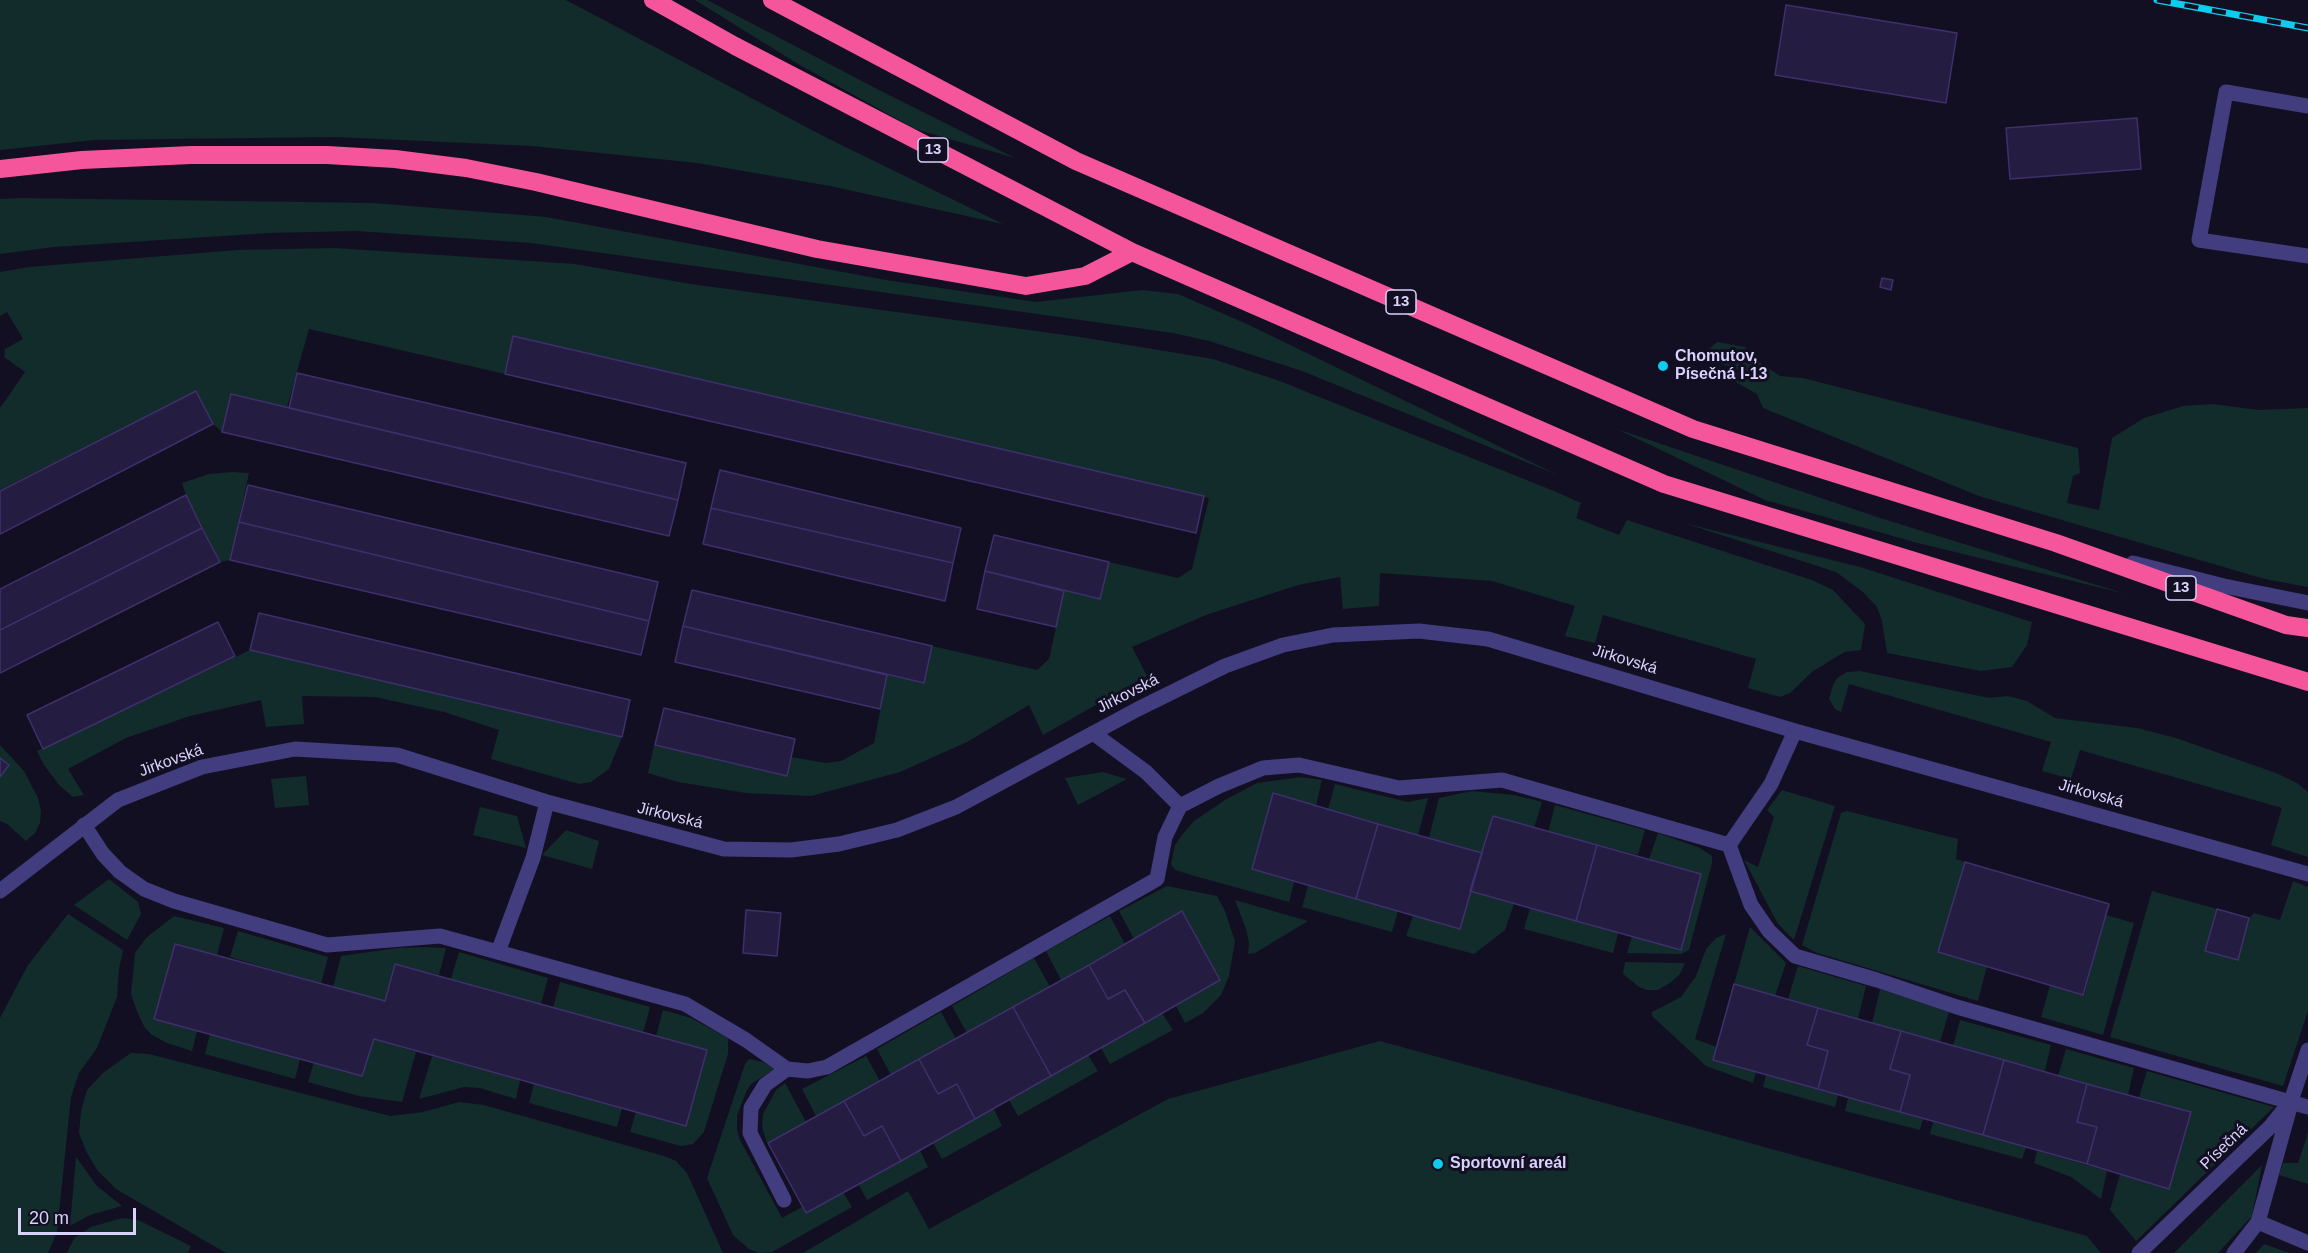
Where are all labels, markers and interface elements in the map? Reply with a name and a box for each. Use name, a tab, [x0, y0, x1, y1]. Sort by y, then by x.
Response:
road number: 13	[918, 138, 948, 162]
road number: 13	[1386, 290, 1416, 314]
place label: Chomutov, Písečná I-13	[1675, 347, 1768, 385]
marker: Chomutov, Písečná I-13	[1656, 359, 1670, 373]
road number: 13	[2166, 576, 2196, 600]
street label: Jirkovská	[1590, 641, 1660, 679]
street label: Jirkovská	[1094, 670, 1162, 718]
street label: Jirkovská	[136, 741, 206, 781]
street label: Jirkovská	[2056, 776, 2126, 812]
street label: Jirkovská	[635, 799, 705, 833]
street label: Písečná	[2197, 1120, 2251, 1174]
place label: Sportovní areál	[1450, 1154, 1566, 1174]
marker: Sportovní areál	[1431, 1157, 1445, 1171]
scale bar	[21, 1196, 140, 1234]
text: 20 m	[29, 1208, 69, 1228]

